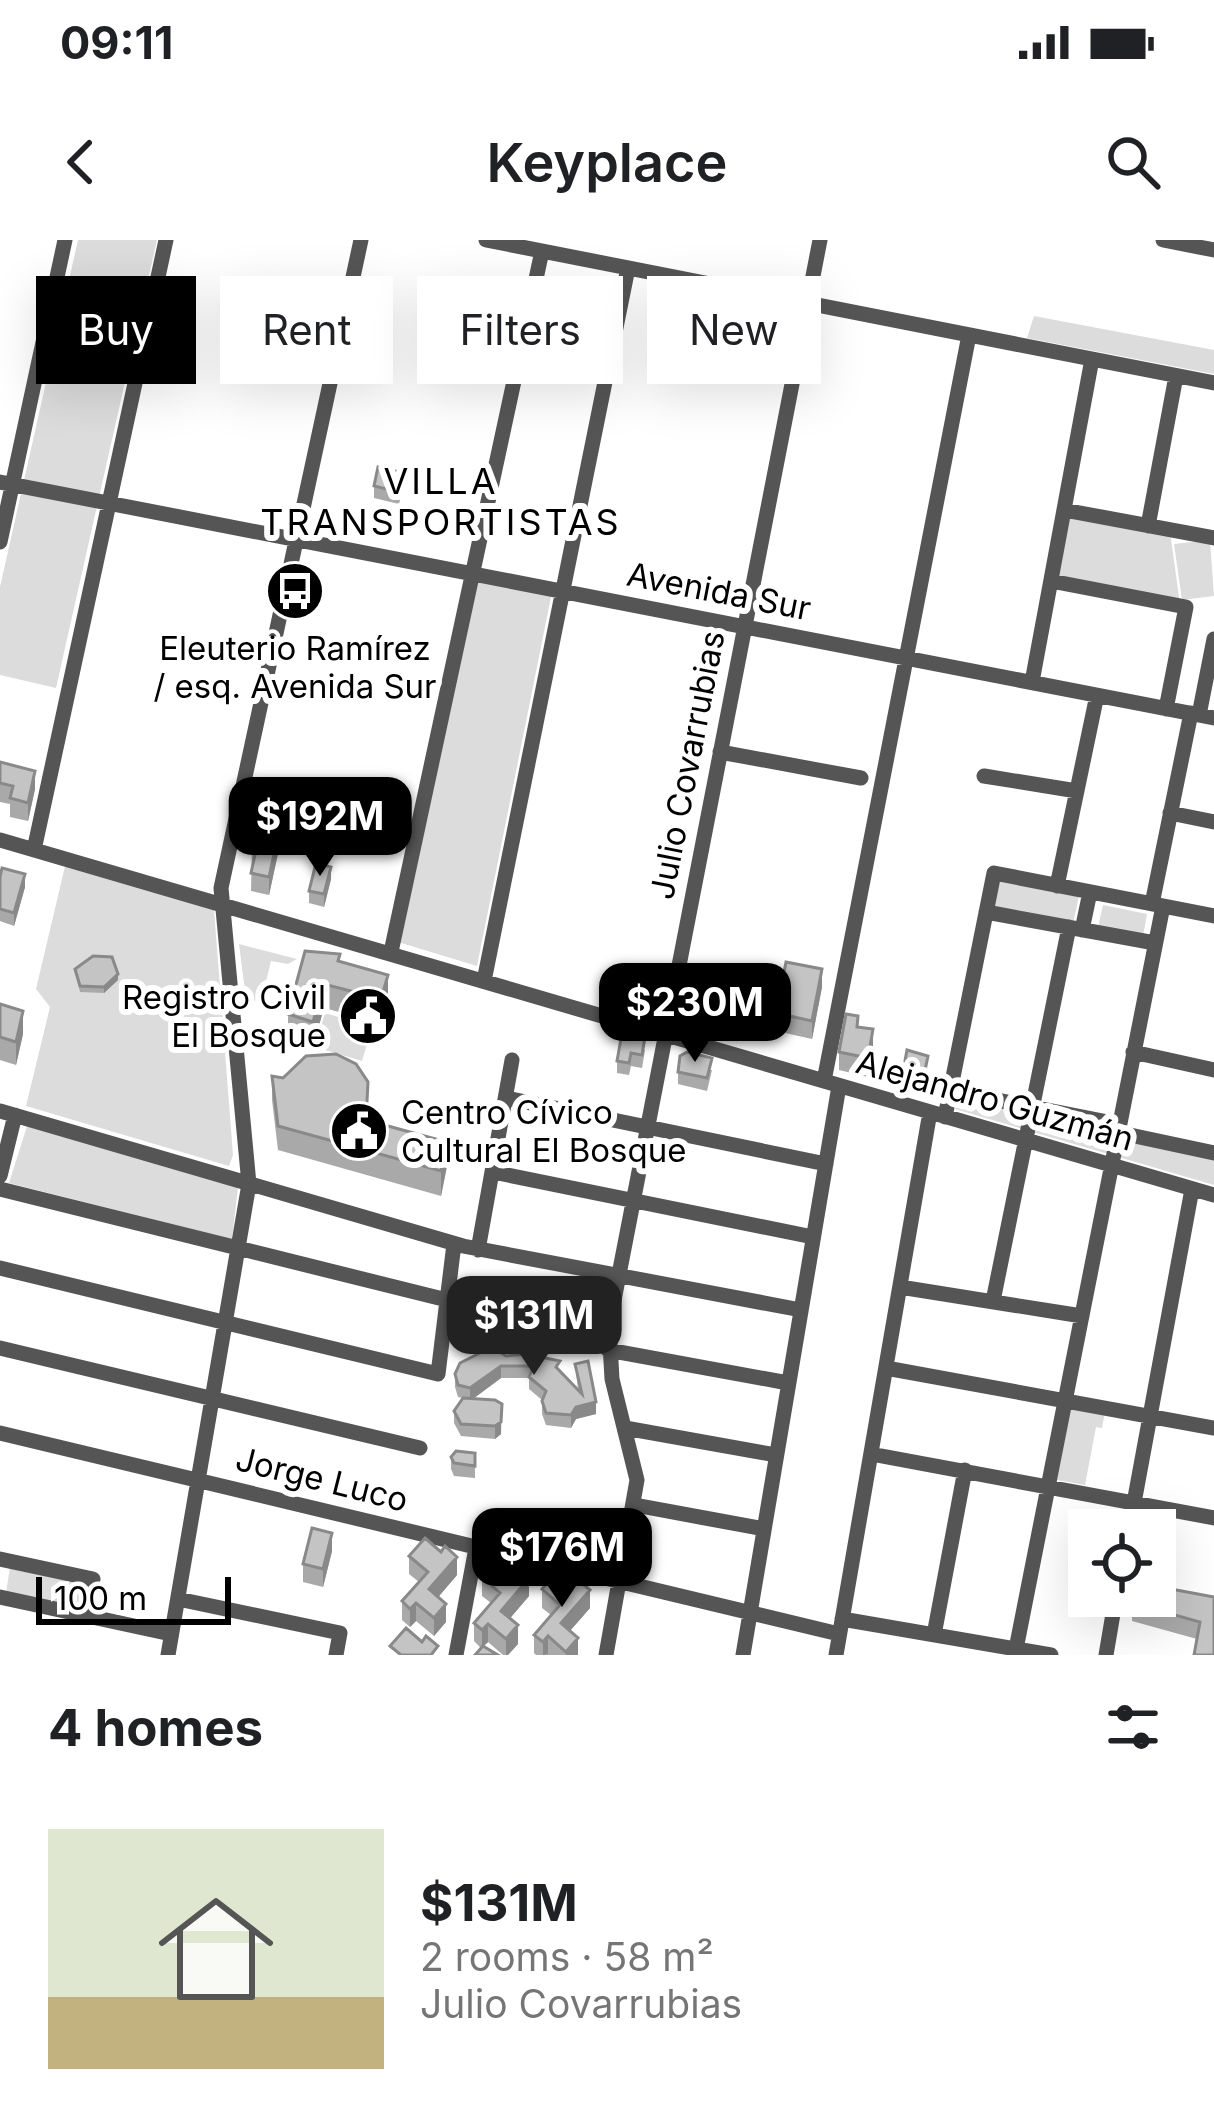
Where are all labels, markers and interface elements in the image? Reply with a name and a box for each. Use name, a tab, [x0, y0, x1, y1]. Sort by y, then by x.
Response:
text: 09:11	[60, 15, 173, 70]
icon: back	[48, 129, 114, 195]
icon: search	[1100, 129, 1166, 195]
text: Keyplace	[487, 130, 727, 195]
chip: Buy	[36, 276, 196, 384]
chip: Rent	[220, 276, 393, 384]
chip: Filters	[417, 276, 623, 384]
chip: New	[647, 276, 821, 384]
district label: VILLA TRANSPORTISTAS	[260, 459, 622, 544]
street label: Avenida Sur	[624, 554, 814, 628]
bus stop icon: Eleuterio Ramírez / esq. Avenida Sur	[264, 560, 326, 622]
street label: Julio Covarrubias	[641, 627, 733, 903]
place label: Eleuterio Ramírez / esq. Avenida Sur	[153, 628, 437, 706]
pin: $192M	[236, 777, 404, 879]
text: $192M	[256, 792, 384, 839]
pin: $230M	[611, 963, 779, 1065]
place label: Registro Civil El Bosque	[122, 977, 326, 1055]
text: $230M	[626, 978, 764, 1025]
public building icon: Registro Civil El Bosque	[337, 985, 399, 1047]
street label: Alejandro Guzmán	[852, 1041, 1138, 1159]
place label: Centro Cívico Cultural El Bosque	[401, 1092, 687, 1170]
public building icon: Centro Cívico Cultural El Bosque	[328, 1100, 390, 1162]
pin: $131M	[450, 1276, 618, 1378]
text: $131M	[474, 1291, 594, 1338]
street label: Jorge Luco	[232, 1438, 412, 1520]
pin: $176M	[478, 1508, 646, 1610]
map controls	[1068, 1509, 1176, 1617]
button: locate	[1068, 1509, 1176, 1617]
text: $176M	[499, 1523, 625, 1570]
scale bar	[36, 1571, 231, 1624]
text: 100 m	[54, 1578, 147, 1618]
icon: filters	[1100, 1694, 1166, 1760]
text: 4 homes	[48, 1697, 263, 1758]
text: $131M	[420, 1872, 578, 1933]
icon: home	[144, 1877, 288, 2021]
text: 2 rooms · 58 m²	[420, 1933, 714, 1980]
text: Julio Covarrubias	[420, 1980, 742, 2027]

